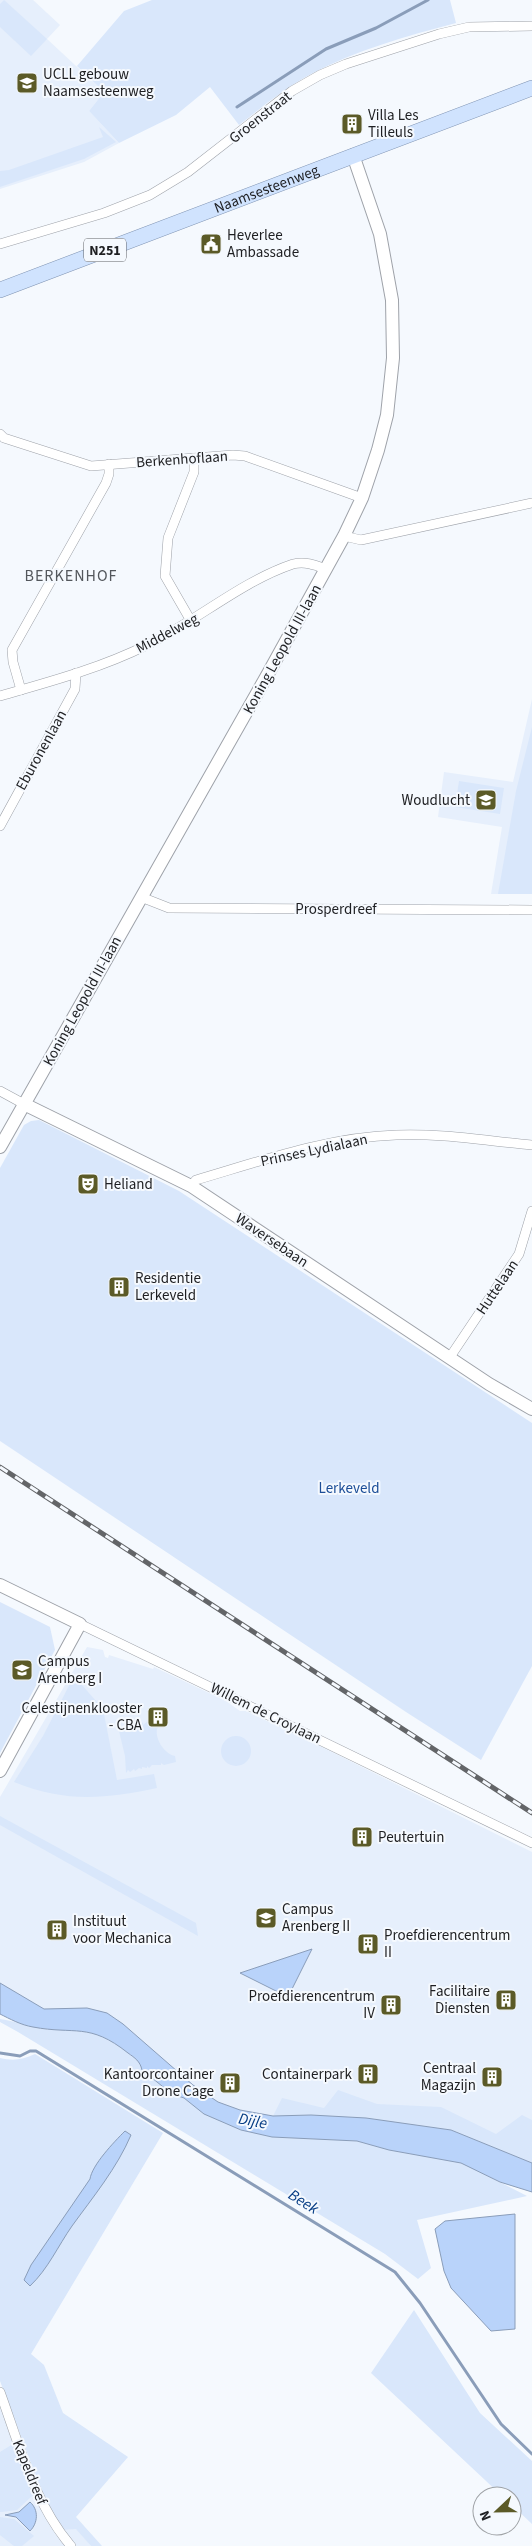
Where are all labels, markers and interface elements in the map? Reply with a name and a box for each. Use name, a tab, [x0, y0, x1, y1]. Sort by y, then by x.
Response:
place label: UCLL gebouw Naamsesteenweg	[43, 64, 154, 102]
school or university icon: UCLL gebouw Naamsesteenweg	[15, 71, 39, 95]
street label: Groenstraat	[225, 86, 296, 148]
place label: Villa Les Tilleuls	[368, 105, 418, 143]
building icon: Villa Les Tilleuls	[340, 112, 364, 136]
street label: Naamsesteenweg	[211, 160, 322, 219]
place label: Heverlee Ambassade	[227, 225, 299, 263]
public building icon: Heverlee Ambassade	[199, 232, 223, 256]
road number: N251	[84, 238, 126, 262]
street label: Berkenhoflaan	[135, 446, 229, 473]
district label: BERKENHOF	[25, 565, 117, 587]
street label: Koning Leopold III-laan	[238, 581, 327, 718]
street label: Middelweg	[132, 608, 203, 659]
street label: Eburonenlaan	[11, 706, 72, 794]
school or university icon: Woudlucht	[474, 788, 498, 812]
place label: Woudlucht	[402, 790, 470, 811]
street label: Prosperdreef	[295, 899, 377, 920]
street label: Koning Leopold III-laan	[38, 933, 127, 1070]
street label: Prinses Lydialaan	[259, 1129, 370, 1172]
theatre icon: Heliand	[76, 1172, 100, 1196]
place label: Heliand	[104, 1174, 153, 1195]
street label: Waversebaan	[231, 1208, 312, 1273]
street label: Huttelaan	[471, 1256, 524, 1319]
place label: Residentie Lerkeveld	[135, 1268, 201, 1306]
building icon: Residentie Lerkeveld	[107, 1275, 131, 1299]
park label: Lerkeveld	[319, 1478, 379, 1499]
place label: Campus Arenberg I	[38, 1651, 102, 1689]
school or university icon: Campus Arenberg I	[10, 1658, 34, 1682]
street label: Willem de Croylaan	[207, 1678, 325, 1749]
place label: Celestijnenklooster - CBA	[21, 1698, 143, 1736]
building icon: Celestijnenklooster - CBA	[146, 1705, 170, 1729]
building icon: Peutertuin	[350, 1825, 374, 1849]
place label: Peutertuin	[378, 1827, 444, 1848]
place label: Campus Arenberg II	[282, 1899, 350, 1937]
school or university icon: Campus Arenberg II	[254, 1906, 278, 1930]
place label: Instituut voor Mechanica	[73, 1911, 171, 1949]
building icon: Instituut voor Mechanica	[45, 1918, 69, 1942]
place label: Proefdierencentrum II	[384, 1925, 511, 1963]
building icon: Proefdierencentrum II	[356, 1932, 380, 1956]
place label: Facilitaire Diensten	[429, 1981, 490, 2019]
place label: Proefdierencentrum IV	[248, 1986, 375, 2024]
building icon: Facilitaire Diensten	[494, 1988, 518, 2012]
building icon: Proefdierencentrum IV	[379, 1993, 403, 2017]
place label: Centraal Magazijn	[421, 2058, 476, 2096]
building icon: Containerpark	[356, 2062, 380, 2086]
place label: Kantoorcontainer Drone Cage	[104, 2064, 215, 2102]
place label: Containerpark	[262, 2064, 353, 2085]
building icon: Centraal Magazijn	[480, 2065, 504, 2089]
building icon: Kantoorcontainer Drone Cage	[218, 2071, 242, 2095]
water label: Dijle	[237, 2107, 269, 2135]
water label: Beek	[284, 2184, 323, 2220]
street label: Kapeldreef	[7, 2437, 52, 2508]
north arrow	[472, 2486, 522, 2536]
text: N	[475, 2507, 497, 2524]

